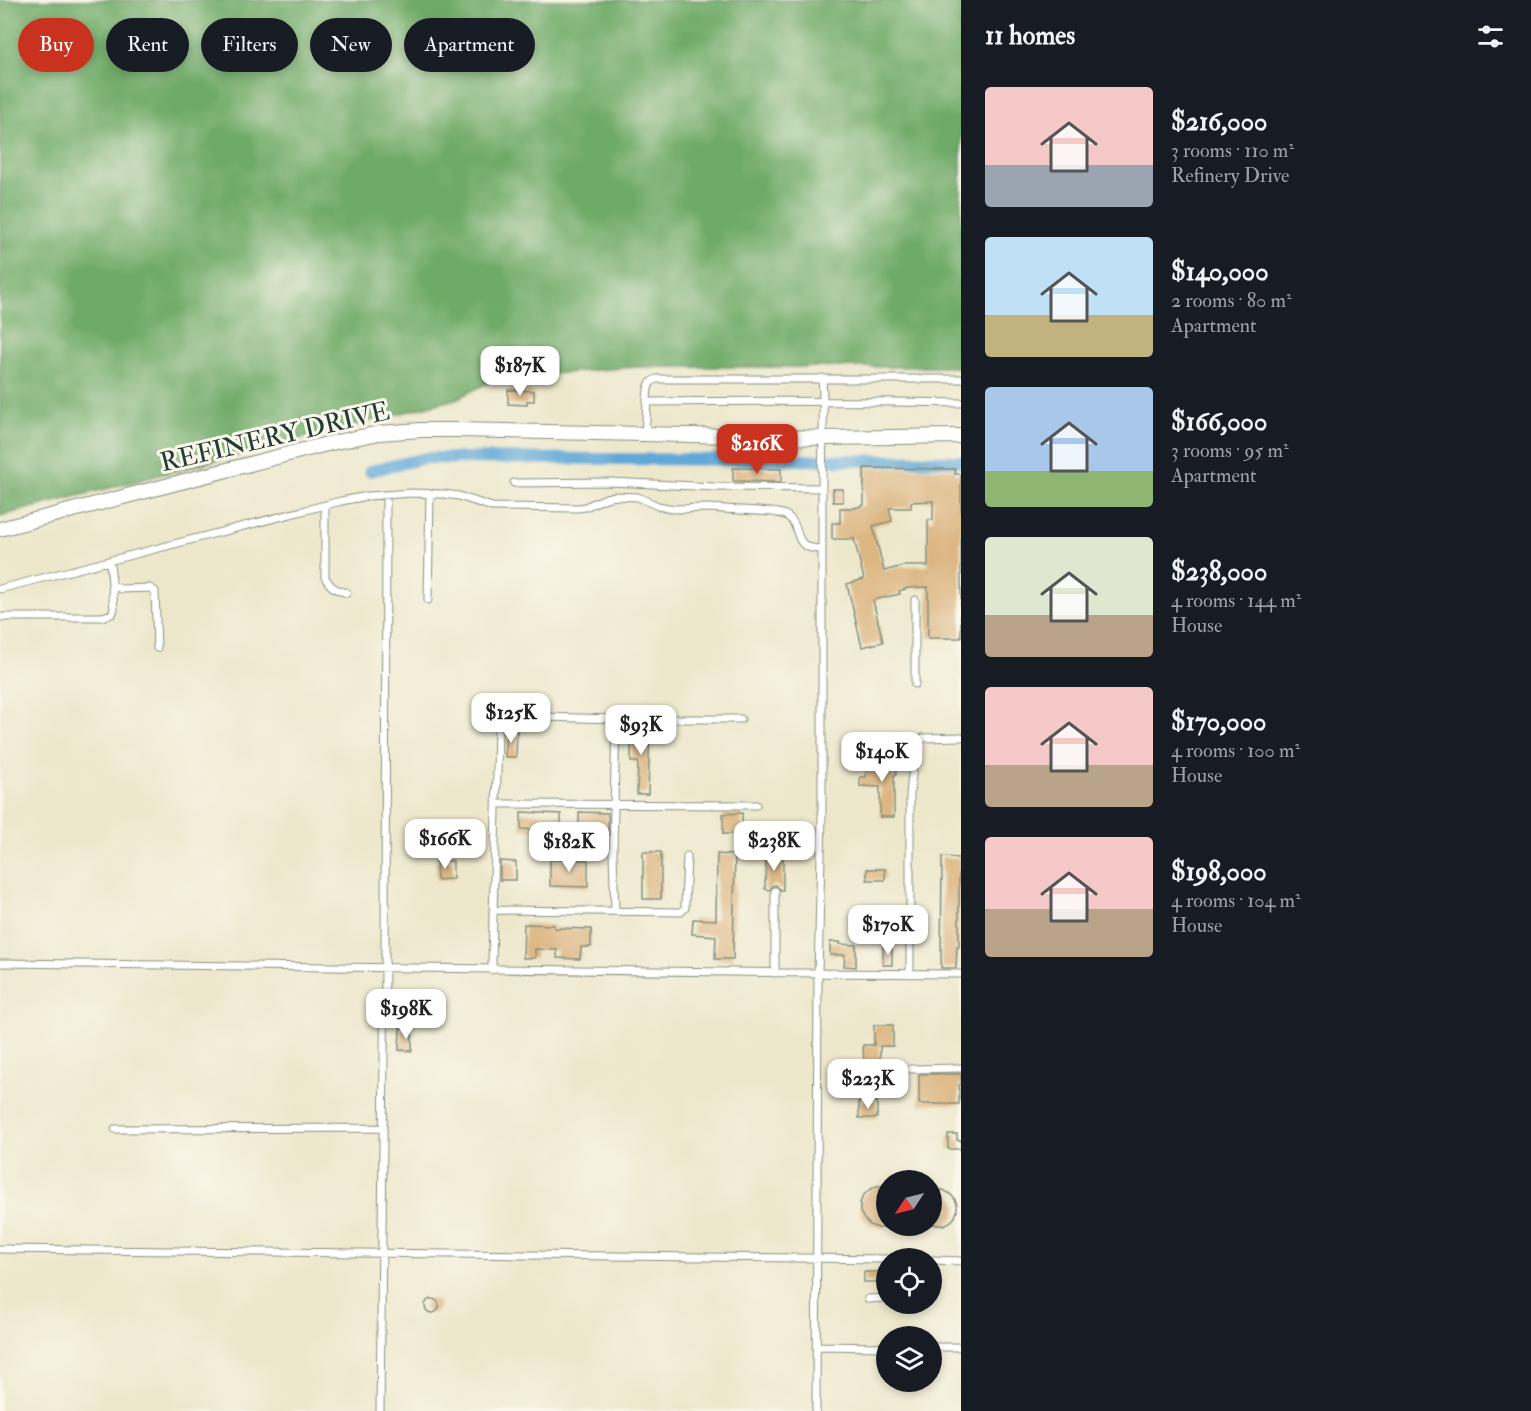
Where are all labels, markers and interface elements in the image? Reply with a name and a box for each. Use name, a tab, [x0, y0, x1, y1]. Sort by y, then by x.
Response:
chip: Buy	[18, 18, 94, 72]
chip: Rent	[106, 18, 189, 72]
chip: Filters	[201, 18, 298, 72]
chip: New	[310, 18, 392, 72]
chip: Apartment	[404, 18, 535, 72]
text: 11 homes	[985, 20, 1075, 52]
icon: filters	[1474, 20, 1507, 53]
text: $216,000	[1171, 106, 1267, 138]
icon: home	[1033, 111, 1105, 183]
text: 3 rooms · 110 m²	[1171, 138, 1294, 163]
text: Refinery Drive	[1171, 163, 1289, 188]
text: $140,000	[1171, 256, 1269, 288]
icon: home	[1033, 261, 1105, 333]
text: 2 rooms · 80 m²	[1171, 288, 1292, 313]
text: Apartment	[1171, 313, 1256, 338]
pin: $187K	[478, 346, 562, 397]
text: $187K	[494, 353, 546, 378]
street label: REFINERY DRIVE	[157, 395, 393, 479]
text: $166,000	[1171, 406, 1267, 438]
icon: home	[1033, 411, 1105, 483]
pin: $216K	[715, 424, 799, 475]
text: $216K	[731, 431, 783, 456]
text: 3 rooms · 95 m²	[1171, 438, 1289, 463]
text: Apartment	[1171, 463, 1256, 488]
text: $238,000	[1171, 556, 1267, 588]
icon: home	[1033, 561, 1105, 633]
text: 4 rooms · 144 m²	[1171, 588, 1301, 613]
text: House	[1171, 613, 1222, 638]
pin: $125K	[469, 693, 553, 744]
text: $125K	[485, 700, 537, 725]
pin: $93K	[605, 705, 677, 756]
text: $170,000	[1171, 706, 1266, 738]
icon: home	[1033, 711, 1105, 783]
text: $93K	[619, 712, 663, 737]
pin: $140K	[840, 732, 924, 783]
text: 4 rooms · 100 m²	[1171, 738, 1300, 763]
text: $140K	[855, 739, 909, 764]
text: House	[1171, 763, 1222, 788]
pin: $166K	[403, 819, 487, 870]
pin: $238K	[732, 821, 816, 872]
pin: $182K	[527, 822, 611, 873]
text: $166K	[419, 826, 471, 851]
text: $238K	[748, 828, 800, 853]
text: $182K	[543, 829, 595, 854]
text: $198,000	[1171, 856, 1267, 888]
icon: home	[1033, 861, 1105, 933]
text: 4 rooms · 104 m²	[1171, 888, 1301, 913]
pin: $170K	[846, 905, 930, 956]
text: $170K	[862, 912, 914, 937]
text: House	[1171, 913, 1222, 938]
pin: $198K	[364, 989, 448, 1040]
text: $198K	[380, 996, 432, 1021]
pin: $223K	[826, 1059, 910, 1110]
text: $223K	[841, 1066, 895, 1091]
north arrow	[876, 1170, 942, 1236]
map controls	[876, 1170, 942, 1392]
button: locate	[876, 1248, 942, 1314]
button: layers	[876, 1326, 942, 1392]

